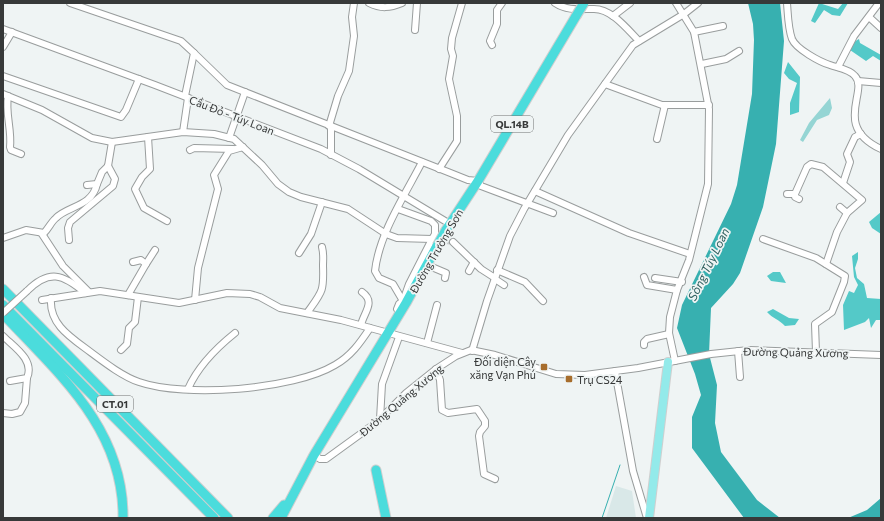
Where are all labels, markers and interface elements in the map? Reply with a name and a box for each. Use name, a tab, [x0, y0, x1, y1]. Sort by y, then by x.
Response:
street label: Cầu Đỏ - Túy Loan	[188, 93, 276, 137]
road number: QL.14B	[491, 116, 533, 132]
street label: Đường Trường Sơn	[406, 207, 465, 296]
water label: Sông Túy Loan	[684, 225, 732, 303]
street label: Đường Quảng Xương	[742, 345, 849, 359]
place label: Đối diện Cây xăng Vạn Phú	[470, 355, 536, 381]
street label: Đường Quảng Xương	[356, 361, 445, 439]
marker: Đối diện Cây xăng Vạn Phú	[539, 362, 549, 372]
place label: Trụ CS24	[577, 373, 623, 386]
marker: Trụ CS24	[564, 374, 574, 384]
road number: CT.01	[97, 396, 133, 412]

